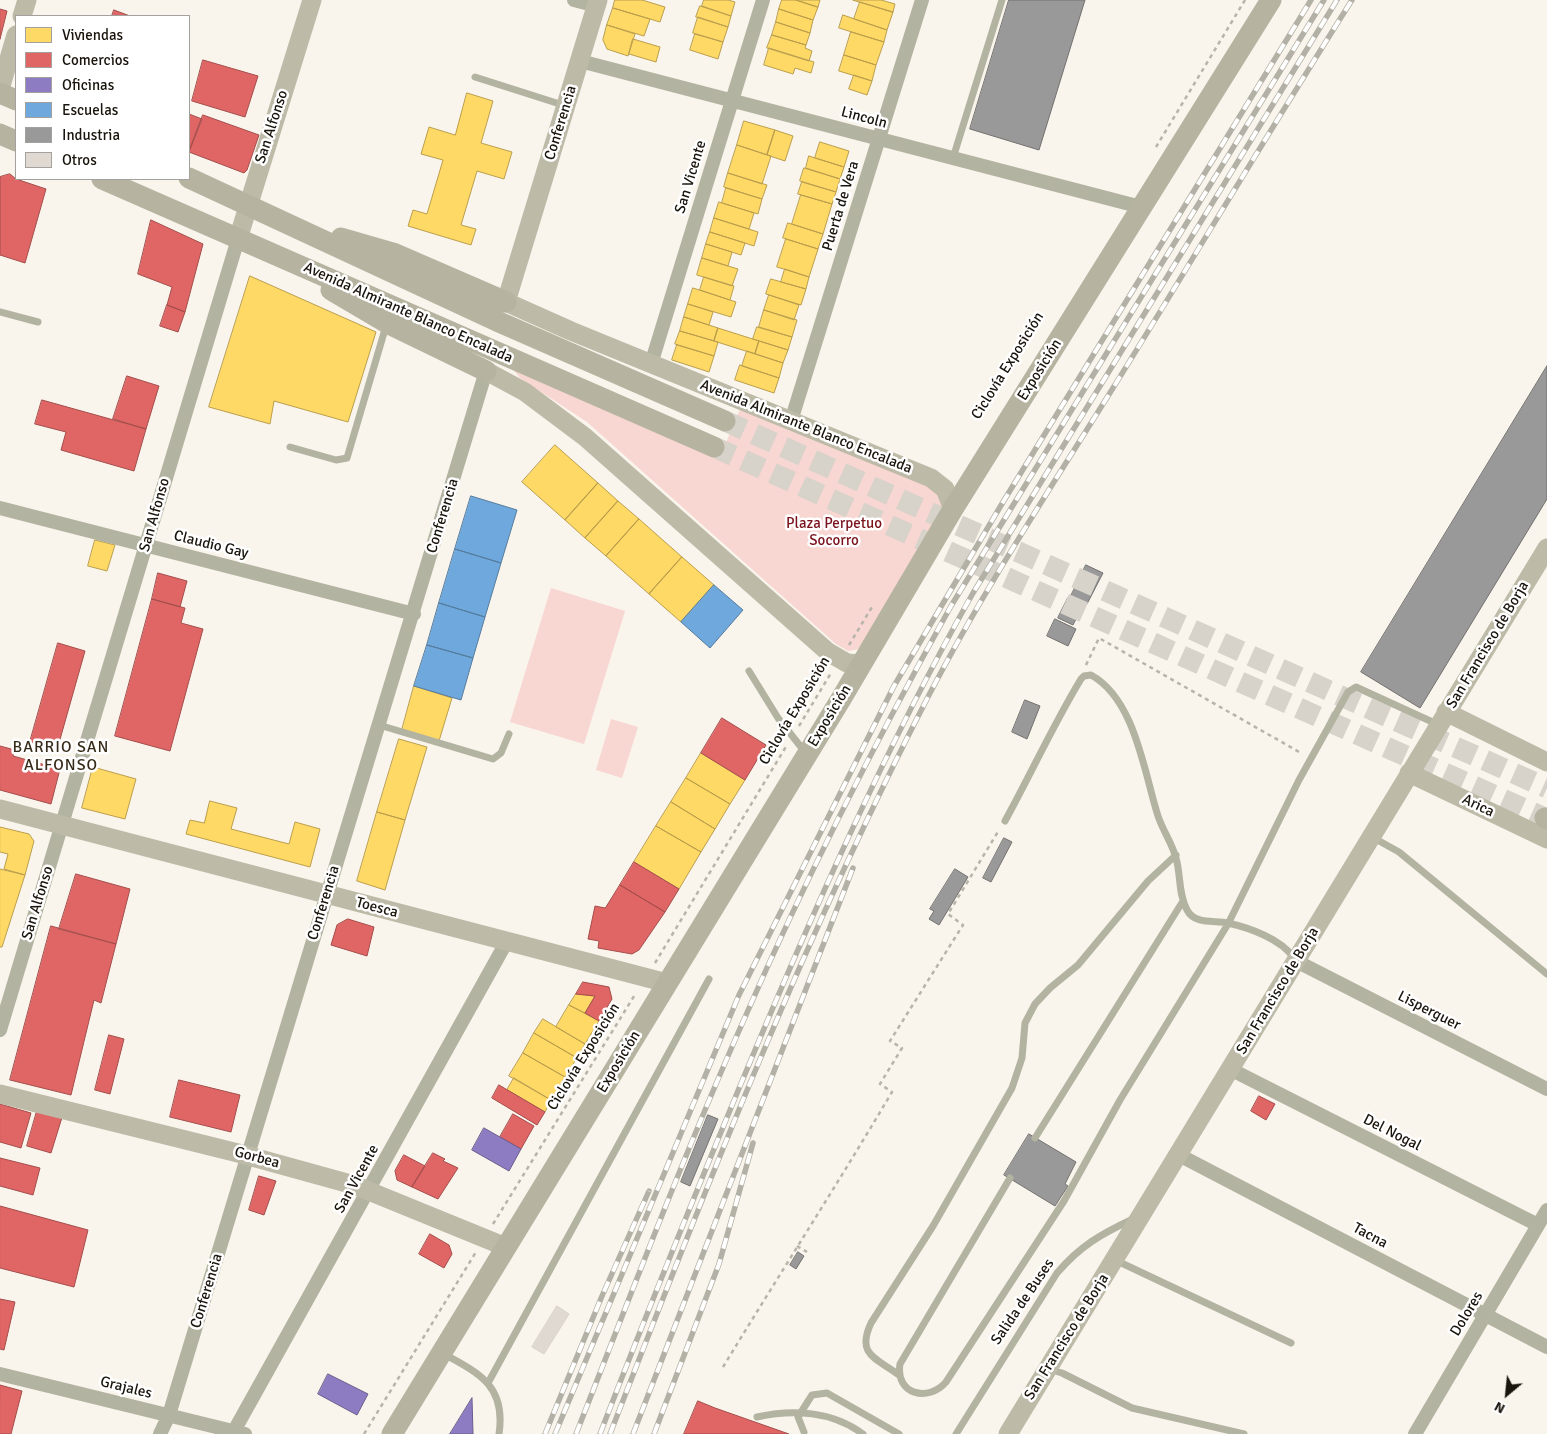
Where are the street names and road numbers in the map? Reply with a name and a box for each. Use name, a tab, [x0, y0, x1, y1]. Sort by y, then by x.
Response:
street label: Conferencia	[541, 83, 581, 163]
street label: San Alfonso	[252, 88, 292, 166]
street label: Lincoln	[839, 103, 889, 133]
street label: San Vicente	[671, 138, 711, 216]
street label: Puerta de Vera	[819, 159, 863, 253]
street label: Avenida Almirante Blanco Encalada	[301, 259, 515, 367]
street label: Ciclovía Exposición	[968, 309, 1048, 423]
street label: Exposición	[1014, 336, 1066, 404]
street label: Avenida Almirante Blanco Encalada	[697, 376, 915, 478]
street label: San Alfonso	[136, 476, 174, 554]
street label: Conferencia	[423, 476, 463, 556]
street label: Claudio Gay	[172, 527, 250, 563]
street label: San Francisco de Borja	[1443, 578, 1533, 712]
street label: Ciclovía Exposición	[756, 654, 834, 768]
street label: Exposición	[804, 682, 856, 750]
street label: Arica	[1459, 791, 1497, 821]
street label: Conferencia	[304, 863, 344, 943]
street label: San Alfonso	[18, 864, 58, 942]
street label: Toesca	[354, 894, 400, 922]
street label: San Francisco de Borja	[1233, 924, 1323, 1058]
street label: Lisperguer	[1395, 988, 1463, 1034]
street label: Ciclovía Exposición	[544, 1000, 624, 1114]
street label: Exposición	[593, 1028, 645, 1096]
street label: Del Nogal	[1360, 1111, 1424, 1155]
street label: San Vicente	[331, 1142, 383, 1216]
street label: Gorbea	[232, 1143, 282, 1173]
street label: Tacna	[1350, 1219, 1390, 1253]
street label: Conferencia	[187, 1251, 227, 1331]
street label: Salida de Buses	[988, 1256, 1058, 1348]
street label: San Francisco de Borja	[1021, 1271, 1113, 1403]
street label: Dolores	[1447, 1288, 1487, 1340]
street label: Grajales	[98, 1373, 154, 1403]

